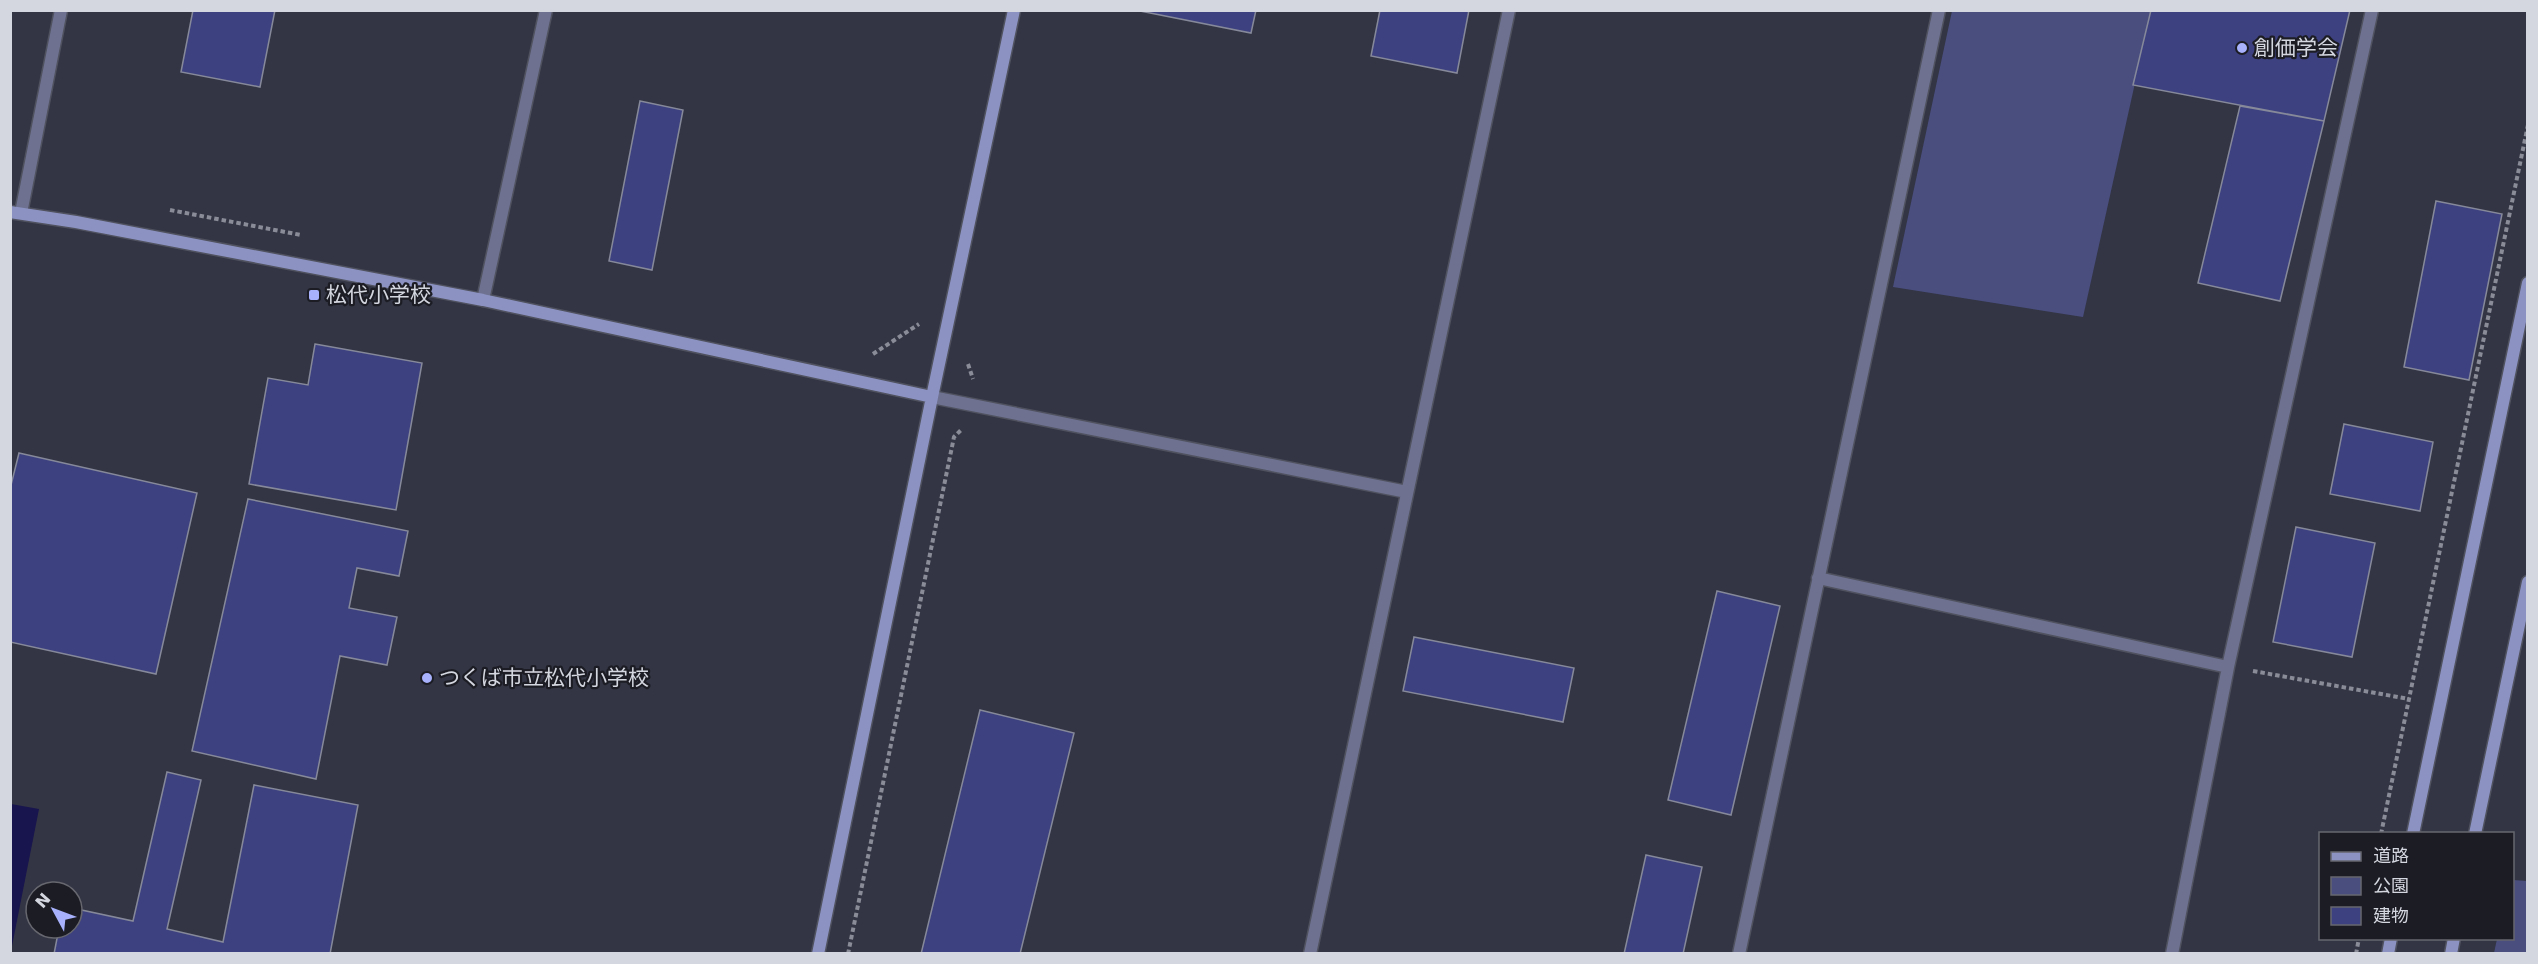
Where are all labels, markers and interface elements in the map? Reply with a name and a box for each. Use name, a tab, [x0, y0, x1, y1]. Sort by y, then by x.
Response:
place label: 創価学会	[2254, 36, 2338, 60]
marker: 創価学会	[2235, 41, 2249, 55]
place label: 松代小学校	[326, 283, 431, 307]
marker: 松代小学校	[307, 288, 321, 302]
place label: つくば市立松代小学校	[439, 666, 649, 690]
marker: つくば市立松代小学校	[420, 671, 434, 685]
legend	[2319, 832, 2514, 940]
text: 道路	[2373, 845, 2409, 866]
text: 公園	[2373, 875, 2409, 896]
north arrow	[24, 880, 84, 940]
text: N	[31, 889, 55, 912]
text: 建物	[2373, 905, 2409, 926]

